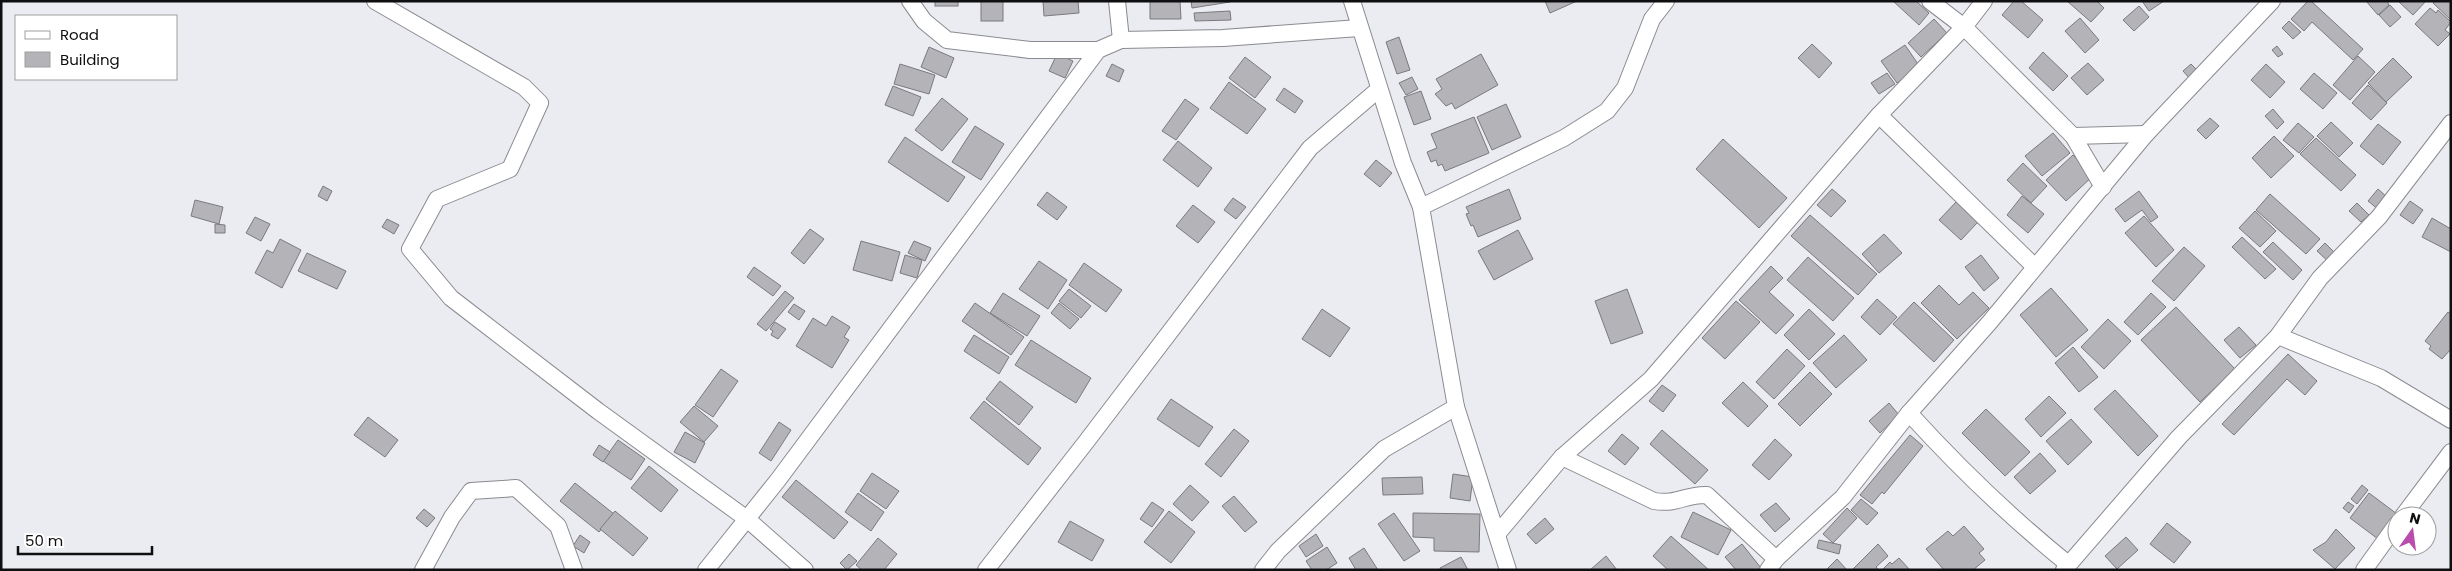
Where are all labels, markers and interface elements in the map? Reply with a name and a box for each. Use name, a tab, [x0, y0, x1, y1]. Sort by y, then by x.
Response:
legend	[15, 15, 178, 80]
text: Road	[60, 24, 99, 45]
text: Building	[60, 49, 120, 70]
north arrow	[2387, 506, 2437, 556]
text: N	[2408, 507, 2423, 529]
scale bar	[18, 524, 151, 556]
text: 50 m	[25, 530, 63, 551]

